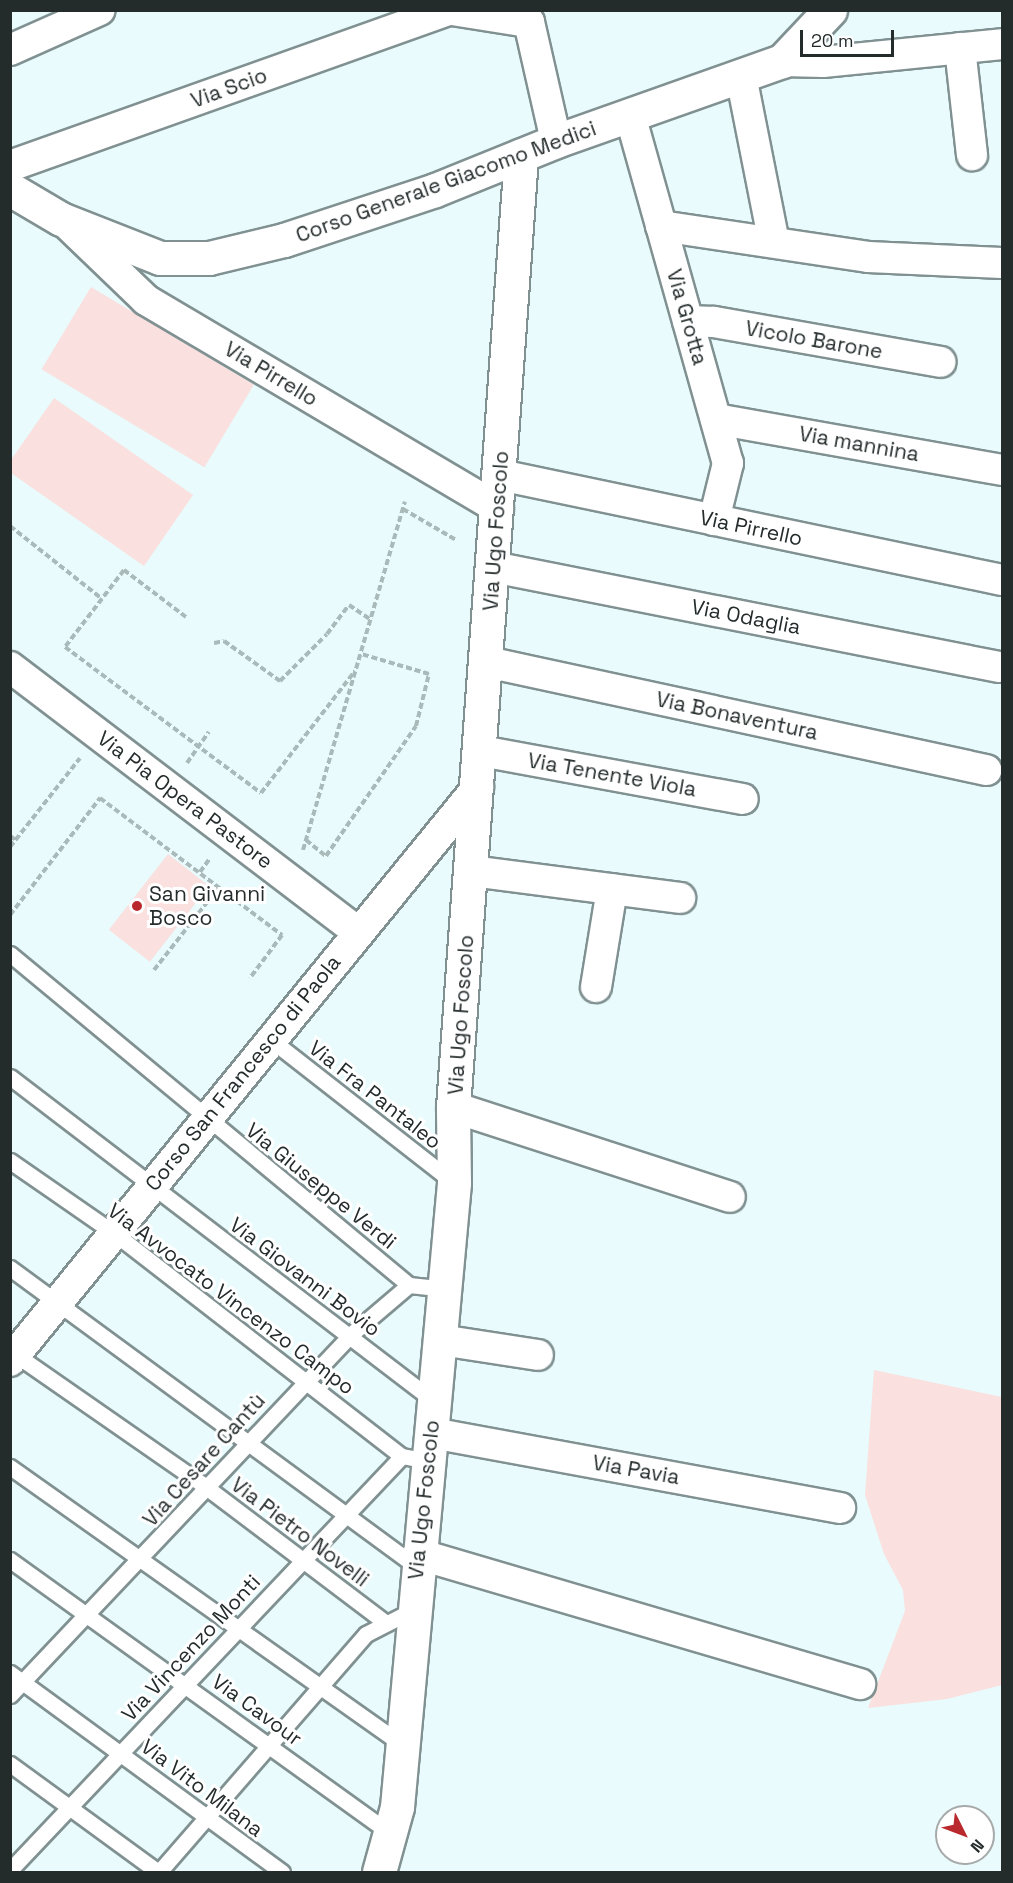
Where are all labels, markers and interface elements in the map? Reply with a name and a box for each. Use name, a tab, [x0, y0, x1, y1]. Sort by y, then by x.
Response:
scale bar	[803, 18, 898, 56]
text: 20 m	[811, 29, 854, 52]
street label: Via Scio	[187, 63, 271, 113]
street label: Corso Generale Giacomo Medici	[292, 116, 600, 248]
street label: Via Grotta	[661, 266, 713, 368]
street label: Vicolo Barone	[743, 316, 885, 364]
street label: Via Pirrello	[220, 336, 322, 412]
street label: Via mannina	[797, 421, 921, 467]
street label: Via Ugo Foscolo	[478, 450, 514, 612]
street label: Via Pirrello	[697, 505, 805, 551]
street label: Via Odaglia	[689, 594, 803, 640]
street label: Via Bonaventura	[654, 687, 820, 745]
street label: Via Pia Opera Pastore	[92, 726, 278, 874]
street label: Via Tenente Viola	[525, 748, 699, 802]
place label: San Givanni Bosco	[149, 881, 265, 931]
marker: San Givanni Bosco	[130, 899, 144, 913]
street label: Via Ugo Foscolo	[443, 934, 479, 1096]
street label: Corso San Francesco di Paola	[140, 950, 346, 1196]
street label: Via Fra Pantaleo	[304, 1035, 446, 1155]
street label: Via Giuseppe Verdi	[241, 1117, 401, 1255]
street label: Via Avvocato Vincenzo Campo	[102, 1198, 360, 1400]
street label: Via Giovanni Bovio	[225, 1212, 385, 1342]
street label: Via Cesare Cantù	[138, 1388, 270, 1532]
street label: Via Ugo Foscolo	[403, 1419, 445, 1581]
street label: Via Pavia	[590, 1450, 682, 1490]
street label: Via Pietro Novelli	[226, 1472, 374, 1592]
street label: Via Vincenzo Monti	[116, 1569, 266, 1727]
street label: Via Cavour	[207, 1669, 307, 1751]
street label: Via Vito Milana	[136, 1734, 268, 1842]
north arrow	[935, 1805, 995, 1865]
text: N	[966, 1835, 989, 1857]

